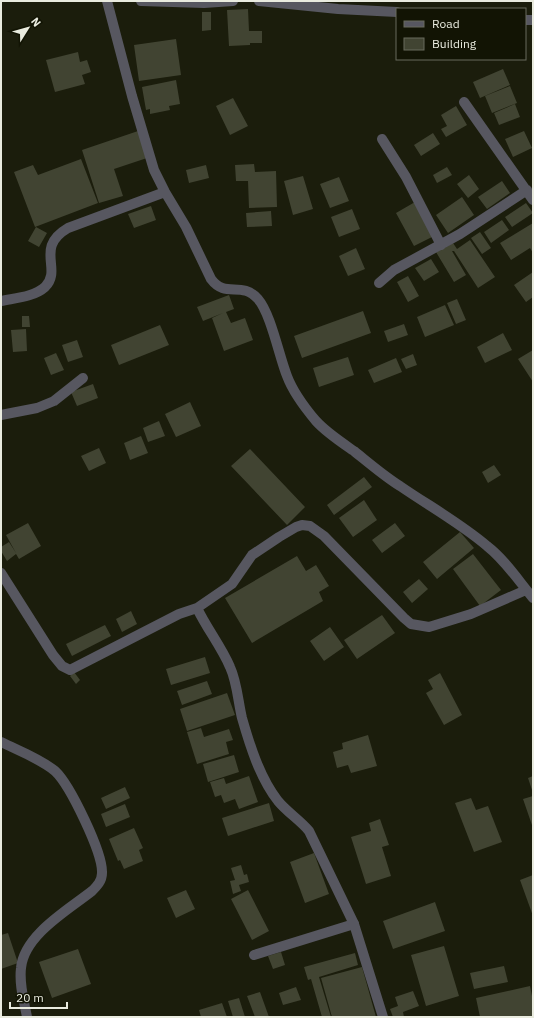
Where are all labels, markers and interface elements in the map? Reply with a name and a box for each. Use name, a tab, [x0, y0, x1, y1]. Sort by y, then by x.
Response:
north arrow	[8, 8, 48, 48]
legend	[396, 8, 526, 60]
text: N	[28, 15, 44, 29]
text: Road	[432, 16, 460, 31]
text: Building	[432, 36, 477, 51]
scale bar	[10, 984, 67, 1010]
text: 20 m	[16, 990, 44, 1005]

